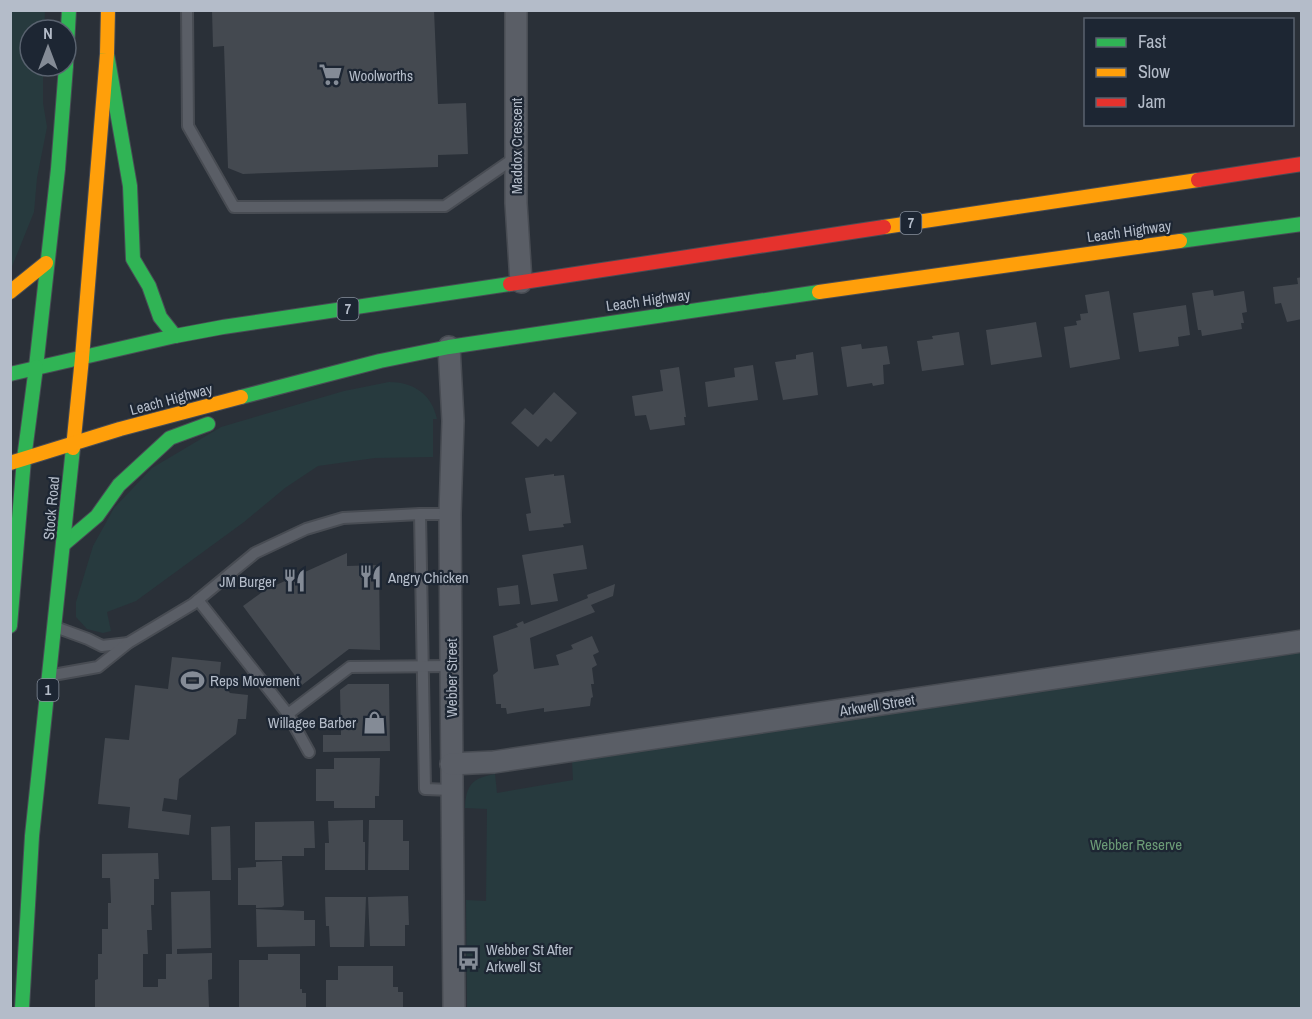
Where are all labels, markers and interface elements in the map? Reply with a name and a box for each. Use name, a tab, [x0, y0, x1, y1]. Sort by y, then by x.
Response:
north arrow	[18, 18, 78, 78]
legend	[1084, 18, 1294, 126]
text: N	[43, 22, 53, 44]
text: Fast	[1138, 29, 1166, 54]
text: Slow	[1138, 59, 1170, 84]
supermarket icon: Woolworths	[318, 62, 344, 88]
place label: Woolworths	[349, 65, 413, 86]
text: Jam	[1138, 89, 1166, 114]
street label: Maddox Crescent	[506, 97, 527, 194]
road number: 7	[900, 212, 922, 234]
street label: Leach Highway	[1086, 215, 1173, 247]
street label: Leach Highway	[605, 284, 692, 316]
road number: 7	[338, 298, 358, 320]
street label: Leach Highway	[127, 378, 215, 420]
street label: Stock Road	[38, 475, 64, 541]
restaurant icon: Angry Chicken	[357, 564, 383, 590]
place label: Angry Chicken	[387, 567, 469, 588]
restaurant icon: JM Burger	[281, 568, 307, 594]
place label: JM Burger	[219, 571, 276, 592]
street label: Webber Street	[441, 638, 462, 718]
sports icon: Reps Movement	[179, 667, 205, 693]
place label: Reps Movement	[210, 670, 300, 691]
road number: 1	[38, 679, 58, 701]
street label: Arkwell Street	[837, 689, 917, 721]
shop icon: Willagee Barber	[361, 709, 387, 735]
place label: Willagee Barber	[268, 712, 356, 733]
park label: Webber Reserve	[1090, 834, 1182, 855]
place label: Webber St After Arkwell St	[485, 939, 573, 977]
bus stop icon: Webber St After Arkwell St	[455, 945, 481, 971]

